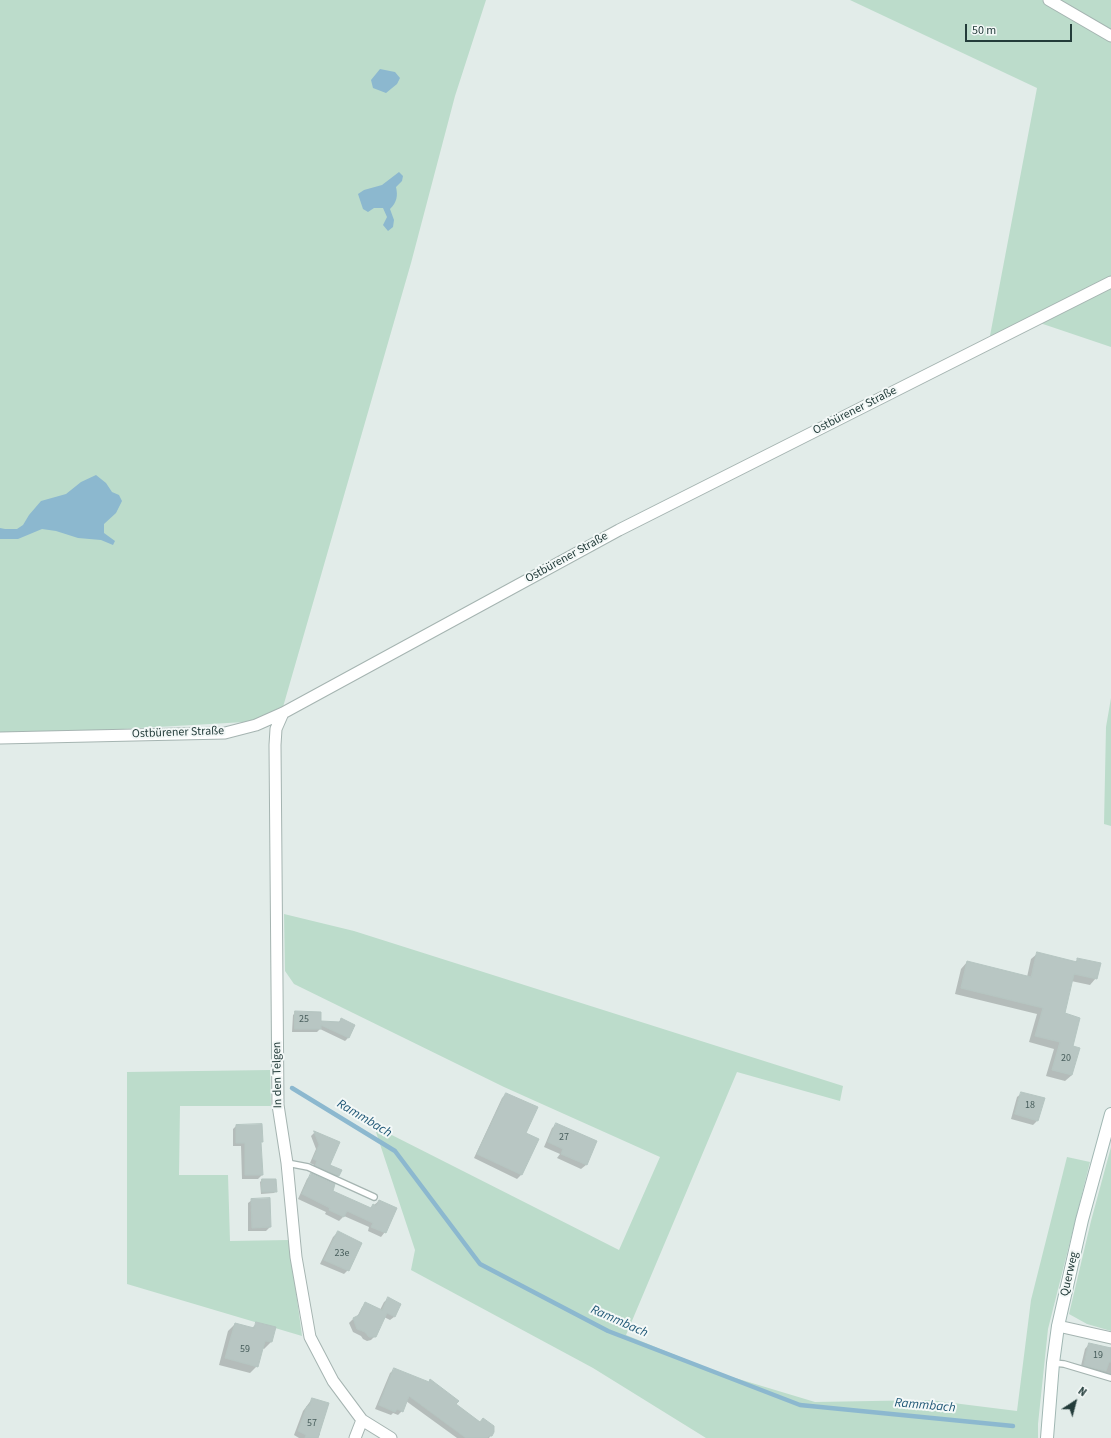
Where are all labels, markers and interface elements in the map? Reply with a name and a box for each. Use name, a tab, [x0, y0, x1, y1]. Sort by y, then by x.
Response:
scale bar	[967, 16, 1074, 42]
text: 50 m	[972, 22, 996, 39]
street label: Ostbürener Straße	[811, 384, 899, 438]
street label: Ostbürener Straße	[523, 529, 611, 587]
street label: Ostbürener Straße	[132, 724, 224, 742]
house number: 25	[299, 1014, 309, 1026]
street label: In den Telgen	[270, 1042, 286, 1108]
house number: 20	[1061, 1053, 1071, 1065]
water label: Rammbach	[334, 1097, 394, 1141]
house number: 18	[1025, 1100, 1035, 1112]
house number: 27	[559, 1132, 569, 1144]
house number: 23e	[335, 1248, 349, 1260]
street label: Querweg	[1058, 1250, 1082, 1298]
water label: Rammbach	[588, 1302, 650, 1342]
house number: 59	[240, 1344, 250, 1356]
house number: 19	[1093, 1350, 1103, 1362]
north arrow	[1055, 1382, 1095, 1422]
text: N	[1075, 1384, 1090, 1400]
water label: Rammbach	[894, 1396, 956, 1416]
house number: 57	[307, 1418, 317, 1430]

